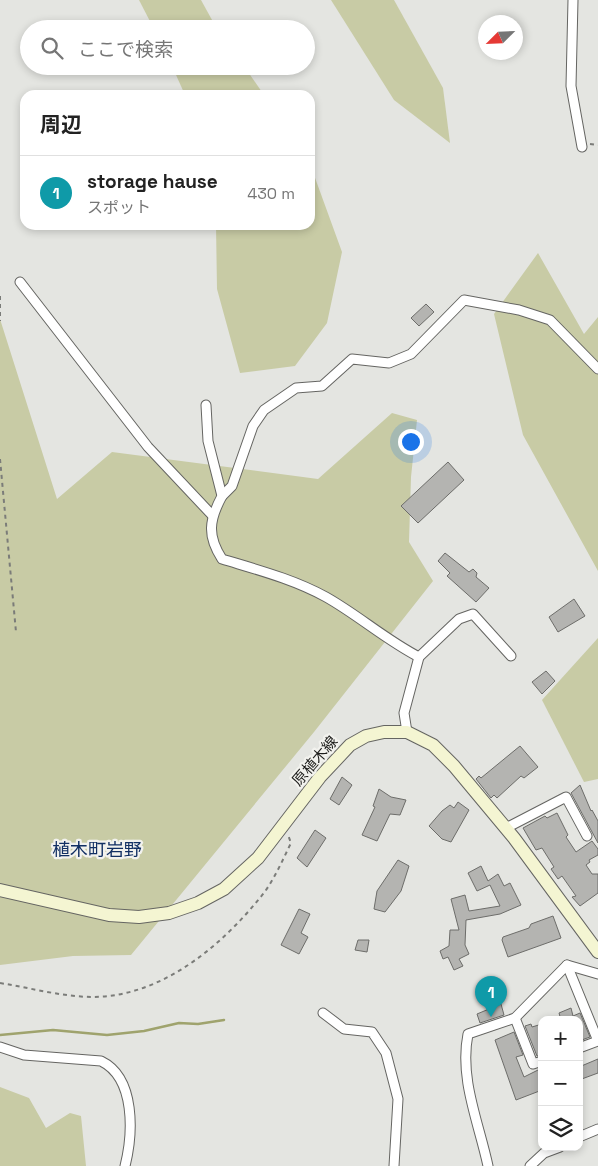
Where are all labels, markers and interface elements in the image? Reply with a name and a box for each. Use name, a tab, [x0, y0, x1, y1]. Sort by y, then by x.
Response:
north arrow	[478, 15, 523, 60]
search box	[20, 20, 315, 75]
icon: search	[38, 34, 66, 62]
text: ここで検索	[78, 37, 173, 62]
text: 周辺	[40, 111, 82, 138]
text: storage hause	[87, 169, 218, 194]
text: 1	[52, 183, 60, 204]
text: 430 m	[247, 183, 295, 204]
text: スポット	[87, 197, 151, 218]
your location	[398, 429, 424, 455]
street label: 原植木線	[288, 732, 341, 790]
district label: 植木町岩野	[52, 838, 142, 861]
pin: 1	[475, 976, 507, 1017]
map controls	[538, 1016, 583, 1151]
button: +	[538, 1016, 583, 1061]
button: −	[538, 1061, 583, 1106]
button: layers	[538, 1106, 583, 1151]

